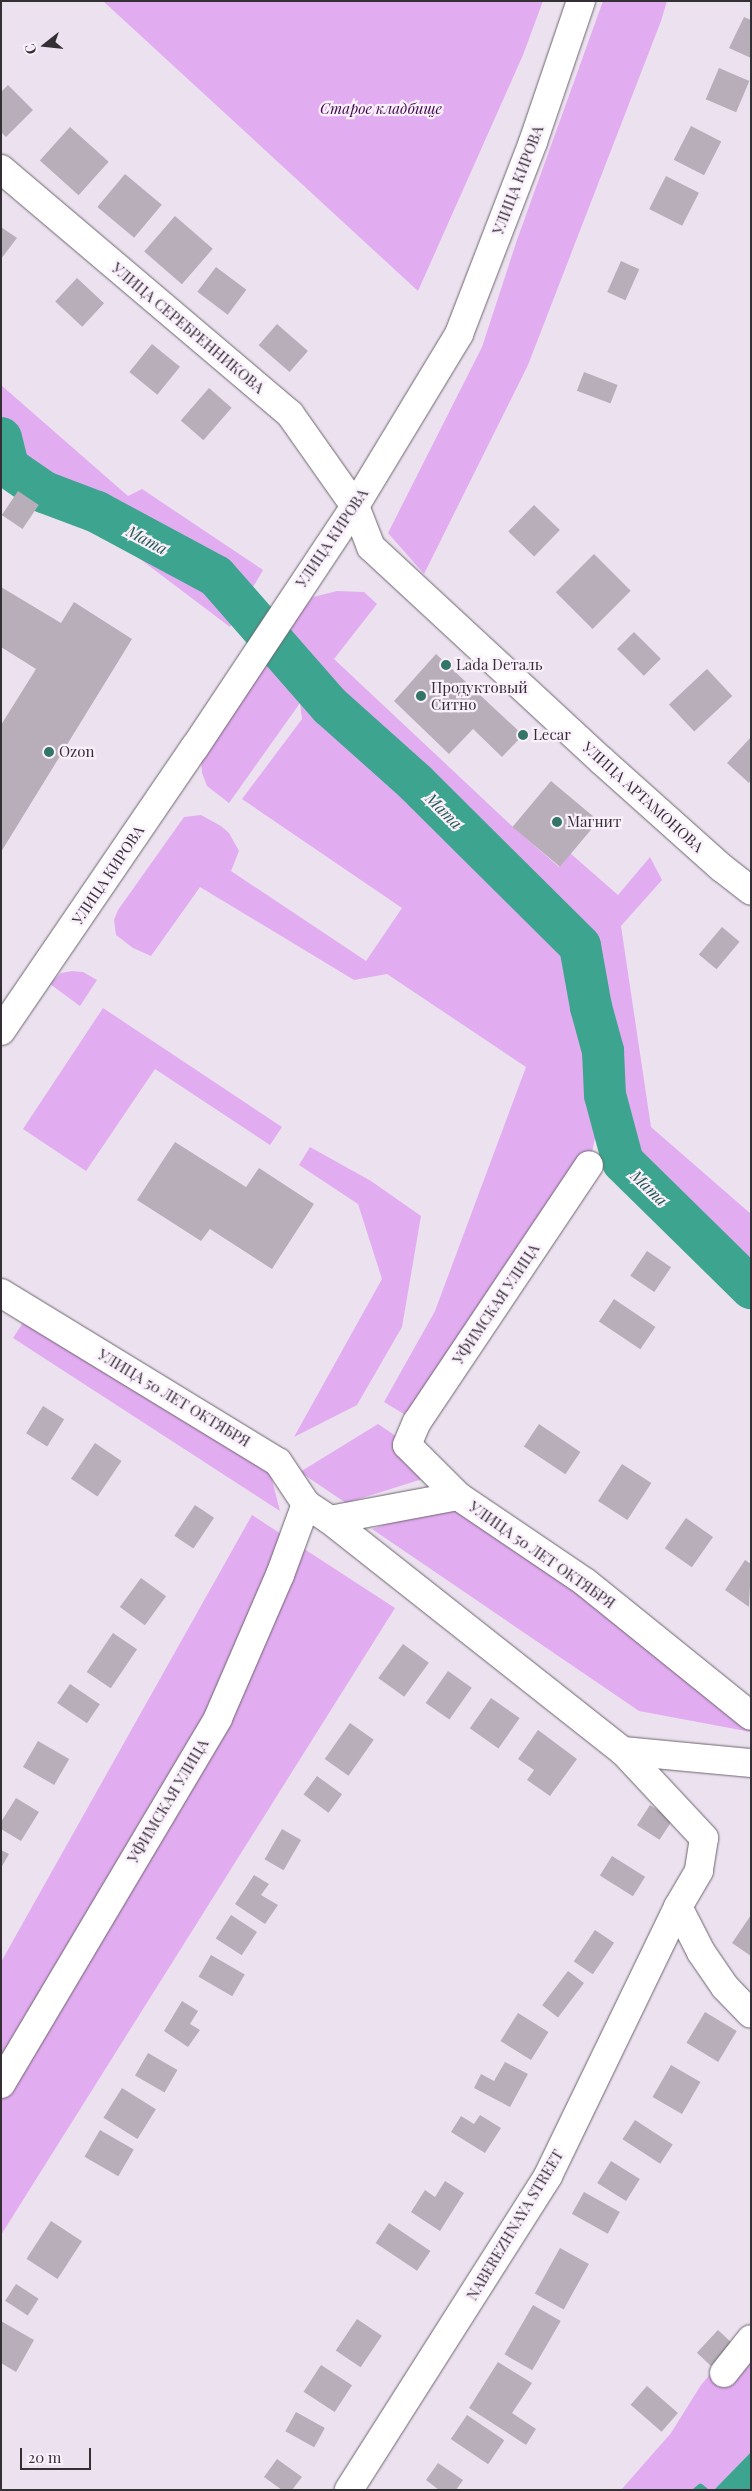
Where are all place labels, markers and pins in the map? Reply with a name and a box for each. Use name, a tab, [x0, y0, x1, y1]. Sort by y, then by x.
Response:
place label: Lada Dеталь	[456, 656, 543, 674]
marker: Lada Dеталь	[440, 659, 452, 671]
place label: Продуктовый Ситно	[431, 678, 528, 713]
marker: Продуктовый Ситно	[415, 690, 427, 702]
place label: Lecar	[533, 726, 571, 744]
marker: Lecar	[517, 729, 529, 741]
place label: Ozon	[59, 743, 94, 761]
marker: Ozon	[43, 746, 55, 758]
place label: Магнит	[567, 813, 621, 831]
marker: Магнит	[551, 816, 563, 828]

